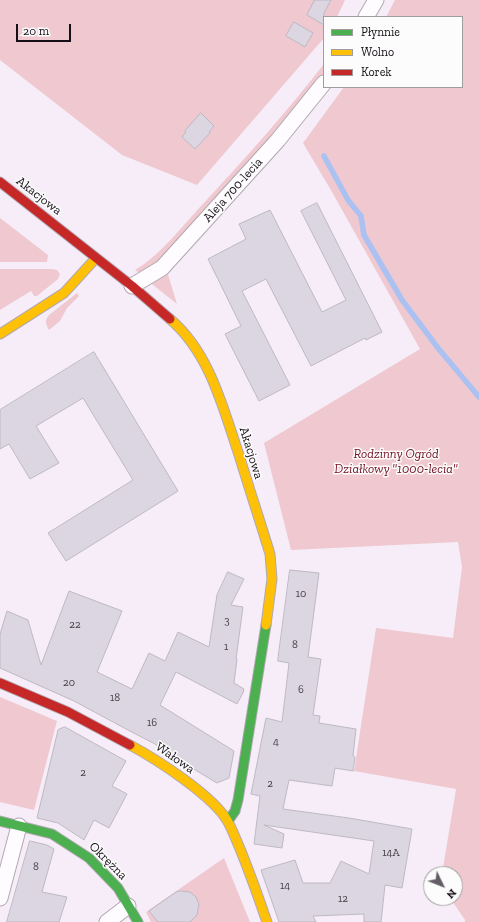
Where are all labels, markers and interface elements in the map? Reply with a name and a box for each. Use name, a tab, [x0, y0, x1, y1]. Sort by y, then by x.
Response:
scale bar	[18, 16, 73, 42]
legend	[323, 16, 463, 88]
text: 20 m	[23, 24, 49, 38]
text: Płynnie	[361, 25, 400, 39]
text: Wolno	[361, 45, 394, 59]
text: Korek	[361, 65, 392, 79]
street label: Aleja 700-lecia	[200, 155, 266, 225]
street label: Akacjowa	[13, 173, 65, 219]
street label: Akacjowa	[236, 425, 266, 481]
park label: Rodzinny Ogród Działkowy "1000-lecia"	[334, 446, 458, 477]
house number: 10	[296, 587, 306, 601]
house number: 3	[224, 614, 230, 628]
house number: 22	[69, 618, 81, 632]
house number: 8	[292, 638, 298, 652]
house number: 1	[224, 640, 228, 654]
house number: 20	[63, 676, 75, 690]
house number: 6	[298, 683, 304, 697]
house number: 18	[110, 691, 120, 705]
house number: 16	[147, 716, 157, 730]
house number: 4	[273, 735, 279, 749]
street label: Wałowa	[152, 739, 198, 777]
house number: 2	[80, 766, 86, 780]
house number: 2	[267, 777, 273, 791]
street label: Okrężna	[86, 839, 130, 883]
house number: 14A	[382, 846, 400, 860]
house number: 8	[33, 860, 39, 874]
north arrow	[423, 866, 463, 906]
house number: 14	[280, 879, 290, 893]
text: N	[444, 886, 459, 901]
house number: 12	[338, 892, 348, 906]

